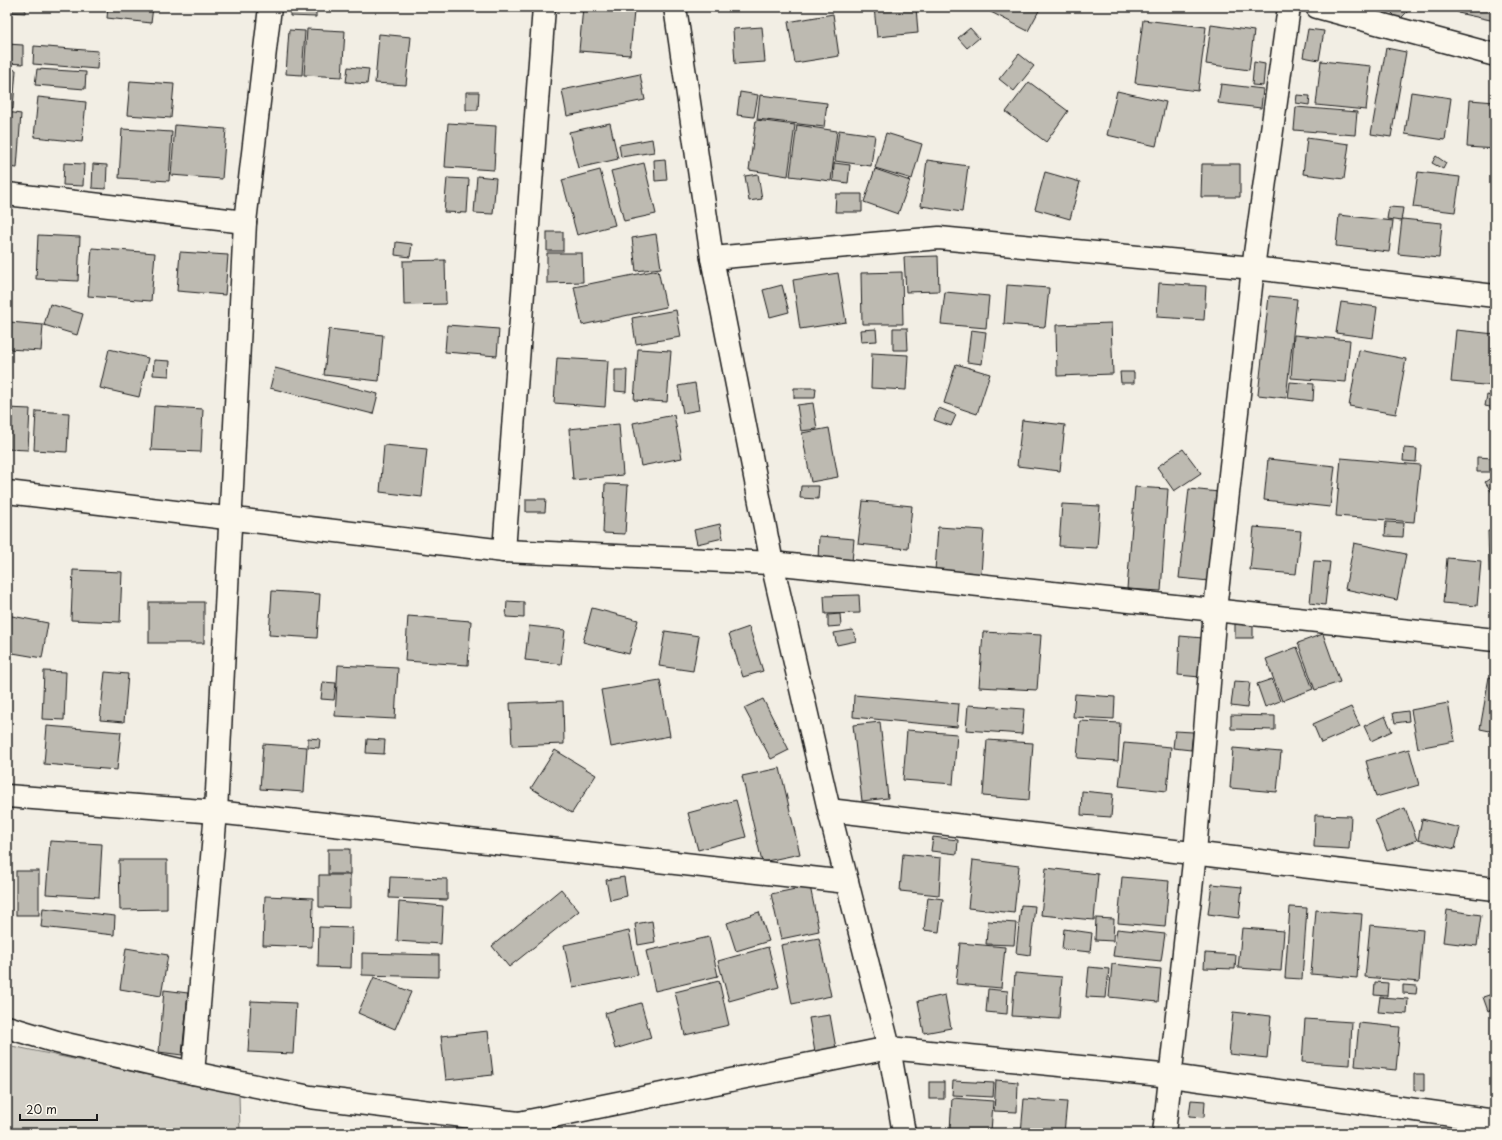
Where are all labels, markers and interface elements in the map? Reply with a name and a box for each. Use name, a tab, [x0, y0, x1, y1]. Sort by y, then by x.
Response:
scale bar	[20, 1096, 97, 1122]
text: 20 m	[26, 1100, 57, 1118]

